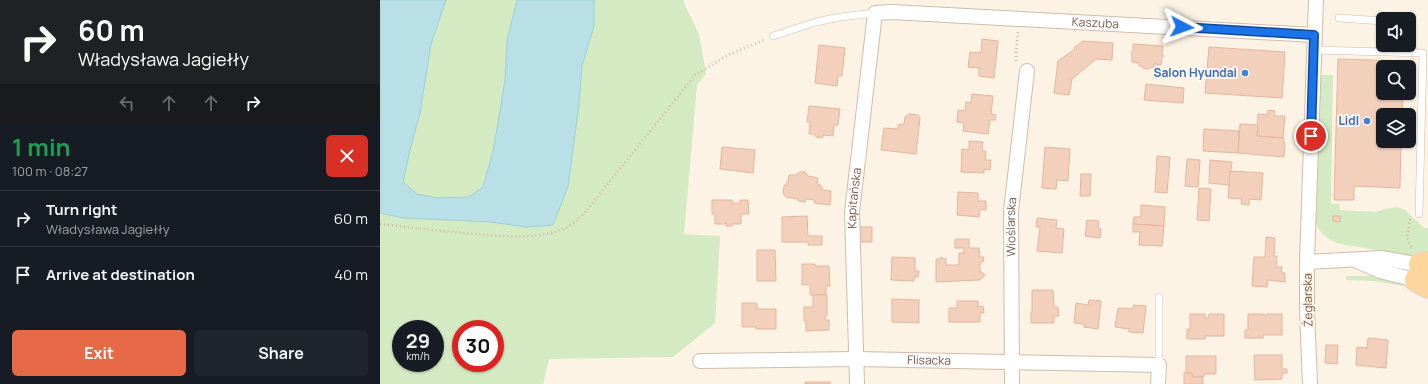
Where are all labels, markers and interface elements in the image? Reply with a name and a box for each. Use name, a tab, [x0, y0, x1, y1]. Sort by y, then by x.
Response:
position arrow	[1161, 6, 1203, 48]
text: 60 m	[78, 11, 145, 49]
map controls	[1376, 12, 1416, 148]
button: sound	[1376, 12, 1416, 52]
street label: Kaszuba	[1071, 13, 1119, 32]
icon: right	[12, 16, 64, 68]
text: Władysława Jagiełły	[78, 47, 249, 71]
button: search	[1376, 60, 1416, 100]
place label: Salon Hyundai	[1154, 64, 1237, 81]
marker: Salon Hyundai	[1240, 68, 1250, 78]
icon: left	[116, 92, 138, 114]
icon: ahead	[158, 92, 180, 114]
icon: ahead	[200, 92, 222, 114]
icon: right	[242, 92, 264, 114]
button: layers	[1376, 108, 1416, 148]
place label: Lidl	[1338, 112, 1359, 129]
marker: Lidl	[1362, 116, 1372, 126]
pin	[1294, 119, 1328, 153]
icon: arrive	[1300, 125, 1322, 147]
text: 1 min	[12, 130, 71, 163]
button: close	[326, 135, 368, 177]
text: 100 m · 08:27	[12, 162, 88, 180]
street label: Kapitańska	[843, 167, 865, 229]
street label: Wioślarska	[1002, 196, 1021, 257]
text: Turn right	[46, 199, 117, 220]
icon: right	[12, 208, 34, 230]
text: 60 m	[334, 208, 368, 229]
text: Władysława Jagiełły	[46, 220, 170, 238]
icon: arrive	[12, 264, 34, 286]
text: Arrive at destination	[46, 264, 195, 285]
text: 40 m	[334, 264, 368, 285]
street label: Żeglarska	[1299, 273, 1316, 327]
speed limit sign: 30	[452, 320, 504, 372]
text: 29	[406, 327, 430, 354]
button: Exit	[12, 330, 186, 376]
button: Share	[194, 330, 368, 376]
text: km/h	[406, 349, 430, 363]
street label: Flisacka	[907, 351, 951, 369]

